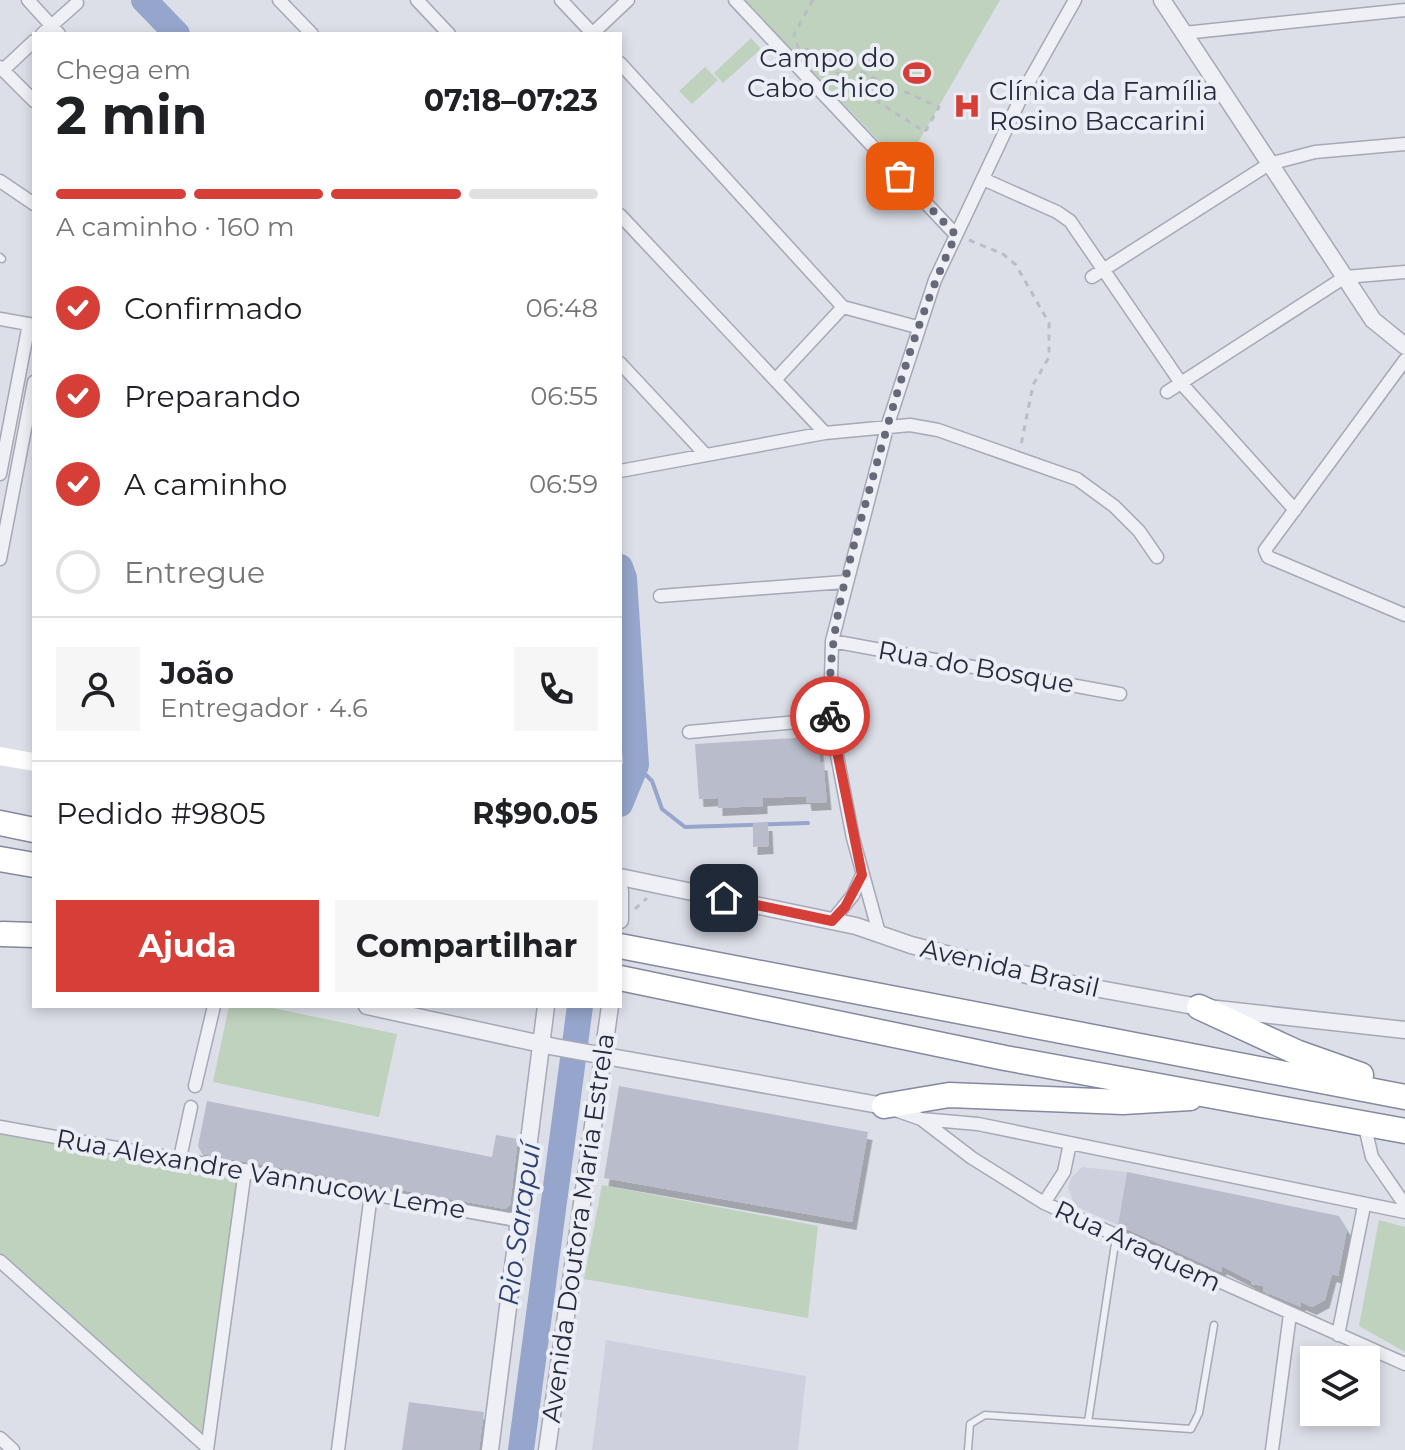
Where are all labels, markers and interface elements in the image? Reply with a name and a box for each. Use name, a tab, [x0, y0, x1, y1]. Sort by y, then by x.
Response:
place label: Campo do Cabo Chico	[747, 42, 895, 104]
text: Chega em	[56, 54, 191, 86]
sports icon: Campo do Cabo Chico	[902, 58, 932, 88]
place label: Clínica da Família Rosino Baccarini	[989, 75, 1218, 137]
text: 07:18–07:23	[424, 82, 598, 119]
text: 2 min	[56, 84, 208, 147]
hospital icon: Clínica da Família Rosino Baccarini	[952, 91, 982, 121]
pin	[866, 142, 934, 210]
icon: bag	[878, 154, 922, 198]
text: A caminho · 160 m	[56, 211, 294, 243]
icon: check	[56, 286, 100, 330]
text: Confirmado	[124, 290, 302, 327]
text: 06:48	[525, 292, 598, 324]
icon: check	[56, 374, 100, 418]
text: Preparando	[124, 378, 301, 415]
text: 06:55	[530, 380, 598, 412]
icon: check	[56, 462, 100, 506]
text: A caminho	[124, 466, 287, 503]
text: 06:59	[529, 468, 598, 500]
text: Entregue	[124, 554, 265, 591]
street label: Rua do Bosque	[875, 634, 1077, 700]
button: person	[56, 647, 140, 731]
button: phone	[514, 647, 598, 731]
text: João	[160, 655, 234, 692]
courier	[790, 676, 870, 756]
text: Entregador · 4.6	[160, 692, 368, 724]
icon: bike	[808, 694, 852, 738]
text: Pedido #9805	[56, 795, 266, 832]
text: R$90.05	[472, 795, 598, 832]
pin	[690, 864, 758, 932]
icon: home	[702, 876, 746, 920]
button: Ajuda	[56, 900, 319, 992]
button: Compartilhar	[335, 900, 598, 992]
street label: Avenida Brasil	[917, 932, 1103, 1004]
street label: Avenida Doutora Maria Estrela	[535, 1031, 621, 1425]
street label: Rua Alexandre Vannucow Leme	[54, 1122, 468, 1226]
water label: Rio Sarapuí	[491, 1137, 548, 1308]
street label: Rua Araquem	[1050, 1193, 1226, 1299]
map controls	[1300, 1346, 1380, 1426]
button: layers	[1300, 1346, 1380, 1426]

